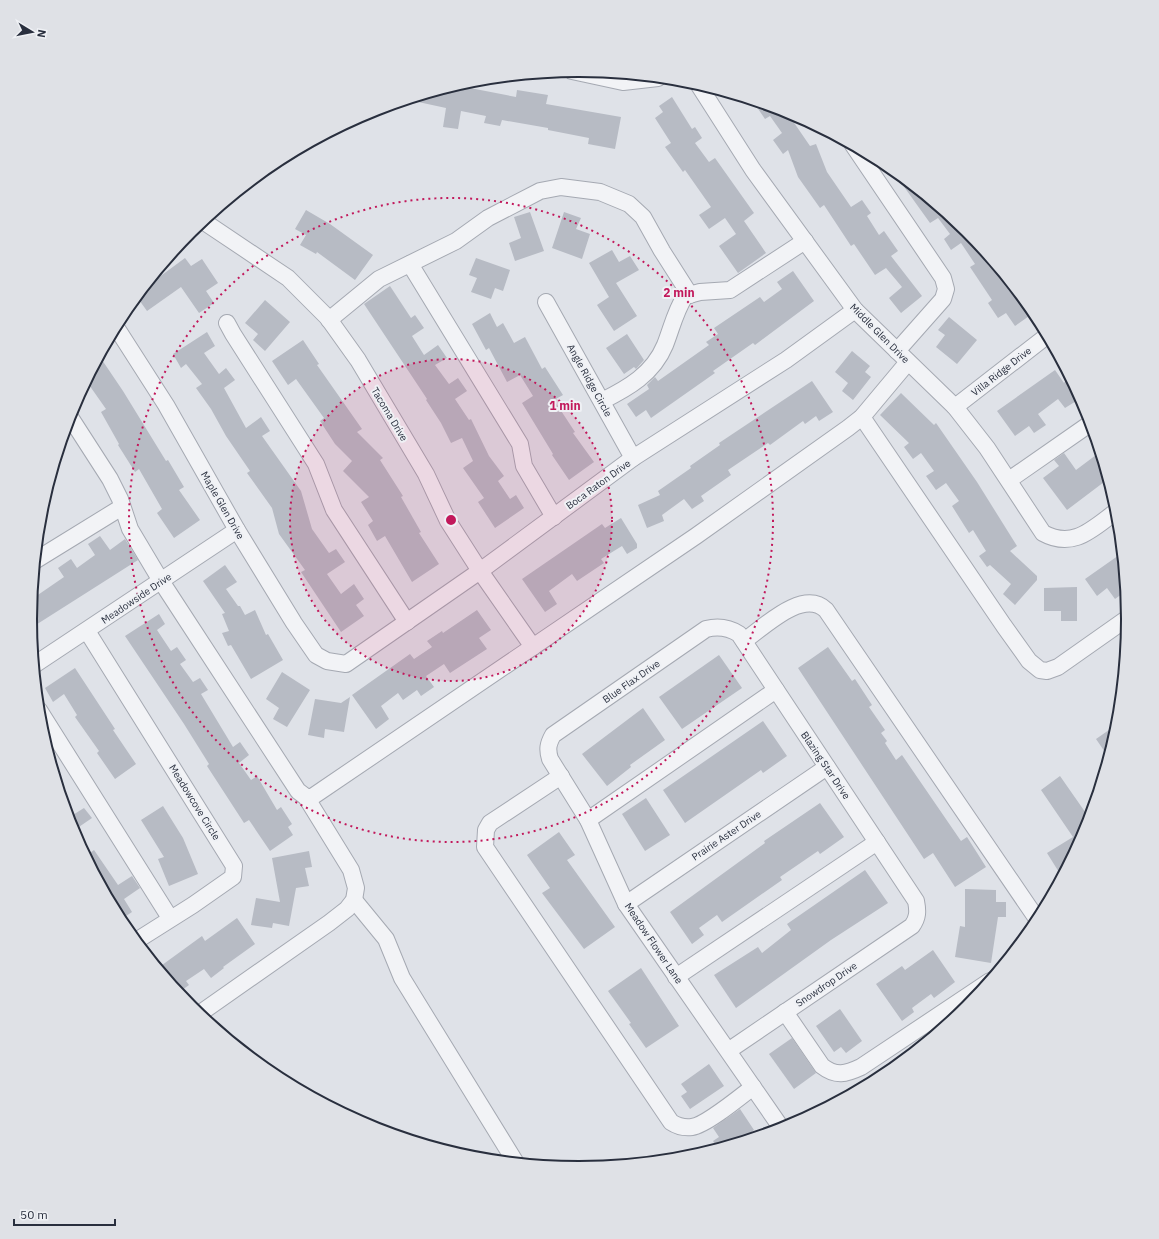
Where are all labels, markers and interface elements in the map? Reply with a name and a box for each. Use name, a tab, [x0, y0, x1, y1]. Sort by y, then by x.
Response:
north arrow	[12, 12, 52, 52]
text: N	[34, 29, 49, 39]
text: 2 min	[663, 285, 695, 300]
street label: Middle Glen Drive	[847, 301, 913, 366]
street label: Angle Ridge Circle	[564, 342, 615, 419]
street label: Villa Ridge Drive	[969, 344, 1034, 399]
street label: Tacoma Drive	[368, 385, 411, 444]
text: 1 min	[549, 398, 581, 413]
street label: Boca Raton Drive	[563, 456, 634, 512]
street label: Maple Glen Drive	[198, 469, 248, 542]
centre of rings	[444, 513, 458, 527]
street label: Meadowside Drive	[99, 570, 174, 627]
street label: Blue Flax Drive	[600, 657, 663, 706]
street label: Blazing Star Drive	[798, 729, 853, 802]
street label: Meadowcove Circle	[166, 762, 223, 843]
street label: Prairie Aster Drive	[689, 807, 764, 863]
street label: Meadow Flower Lane	[622, 900, 686, 987]
street label: Snowdrop Drive	[793, 959, 860, 1010]
scale bar	[14, 1201, 115, 1227]
text: 50 m	[20, 1207, 48, 1222]

